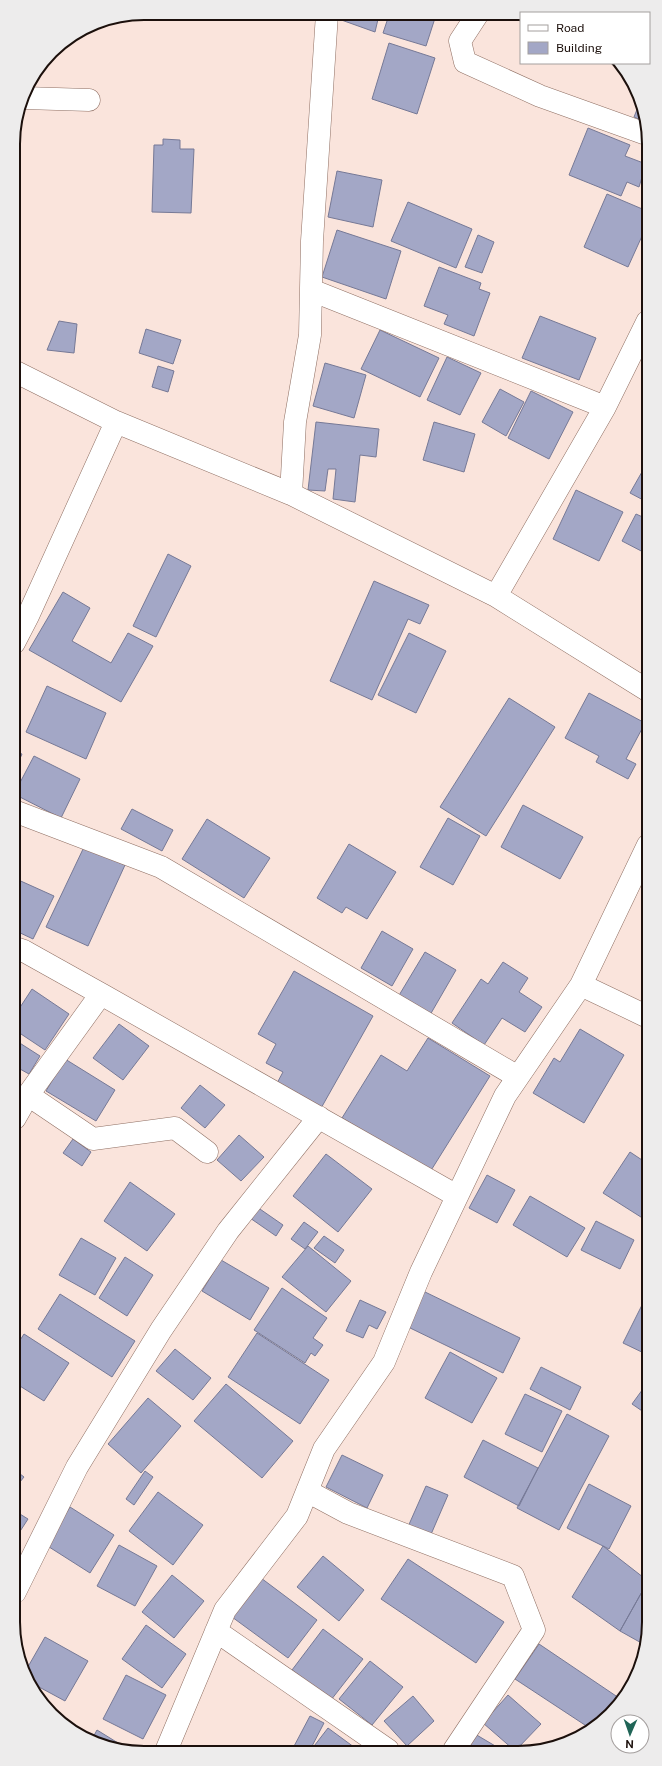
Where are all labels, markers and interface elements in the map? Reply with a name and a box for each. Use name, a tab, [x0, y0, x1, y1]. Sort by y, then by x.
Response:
legend	[520, 12, 650, 64]
text: Road	[556, 21, 584, 35]
text: Building	[556, 41, 602, 55]
north arrow	[610, 1714, 650, 1754]
text: N	[625, 1738, 634, 1750]

